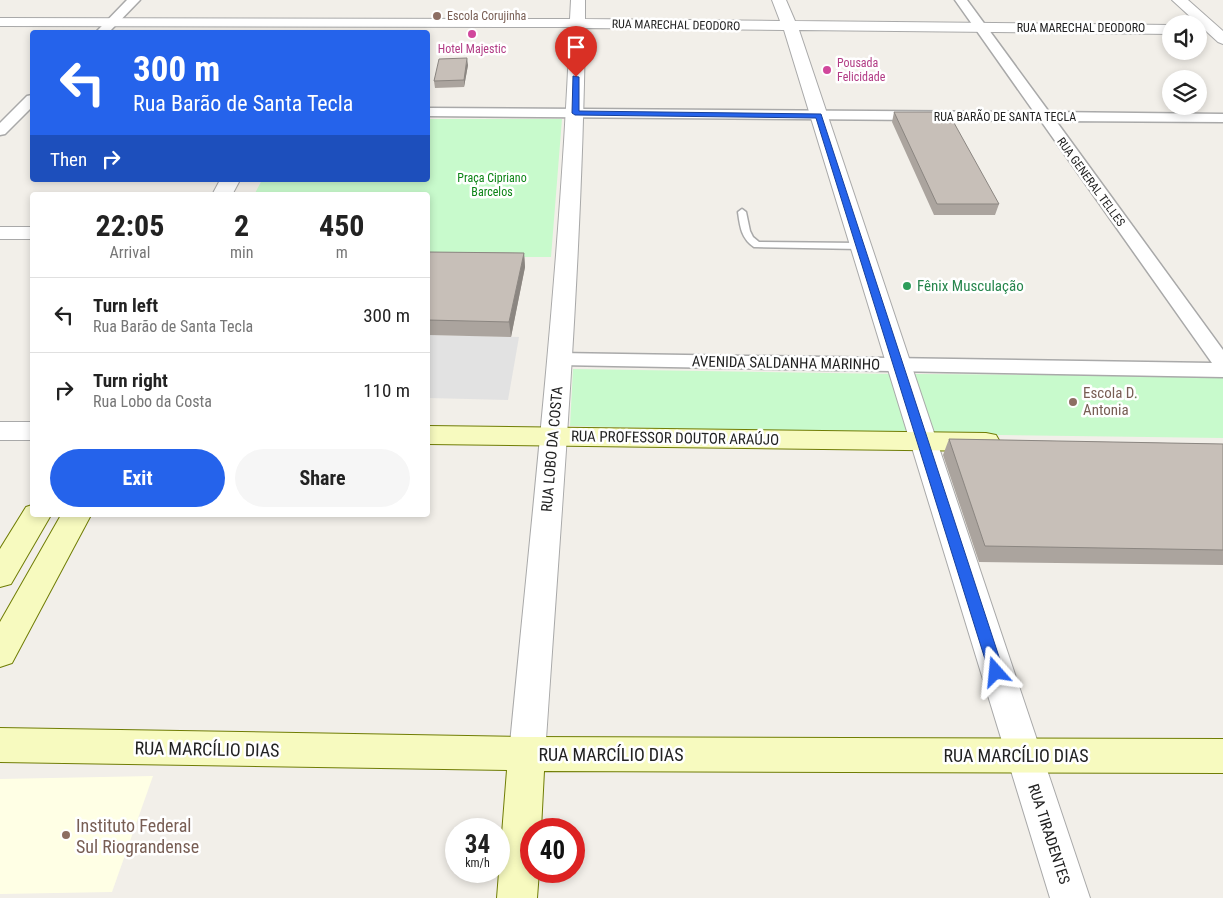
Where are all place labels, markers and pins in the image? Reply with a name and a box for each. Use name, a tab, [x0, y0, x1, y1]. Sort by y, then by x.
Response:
place label: Escola Corujinha	[447, 9, 527, 23]
marker: Escola Corujinha	[431, 10, 443, 22]
pin	[555, 26, 597, 77]
marker: Hotel Majestic	[466, 28, 478, 40]
place label: Hotel Majestic	[438, 42, 507, 56]
place label: Pousada Felicidade	[837, 56, 886, 84]
marker: Pousada Felicidade	[821, 64, 833, 76]
place label: Fênix Musculação	[917, 277, 1024, 295]
marker: Fênix Musculação	[901, 280, 913, 292]
place label: Escola D. Antonia	[1083, 384, 1138, 419]
marker: Escola D. Antonia	[1067, 396, 1079, 408]
place label: Instituto Federal Sul Riograndense	[76, 815, 199, 857]
marker: Instituto Federal Sul Riograndense	[60, 829, 72, 841]

